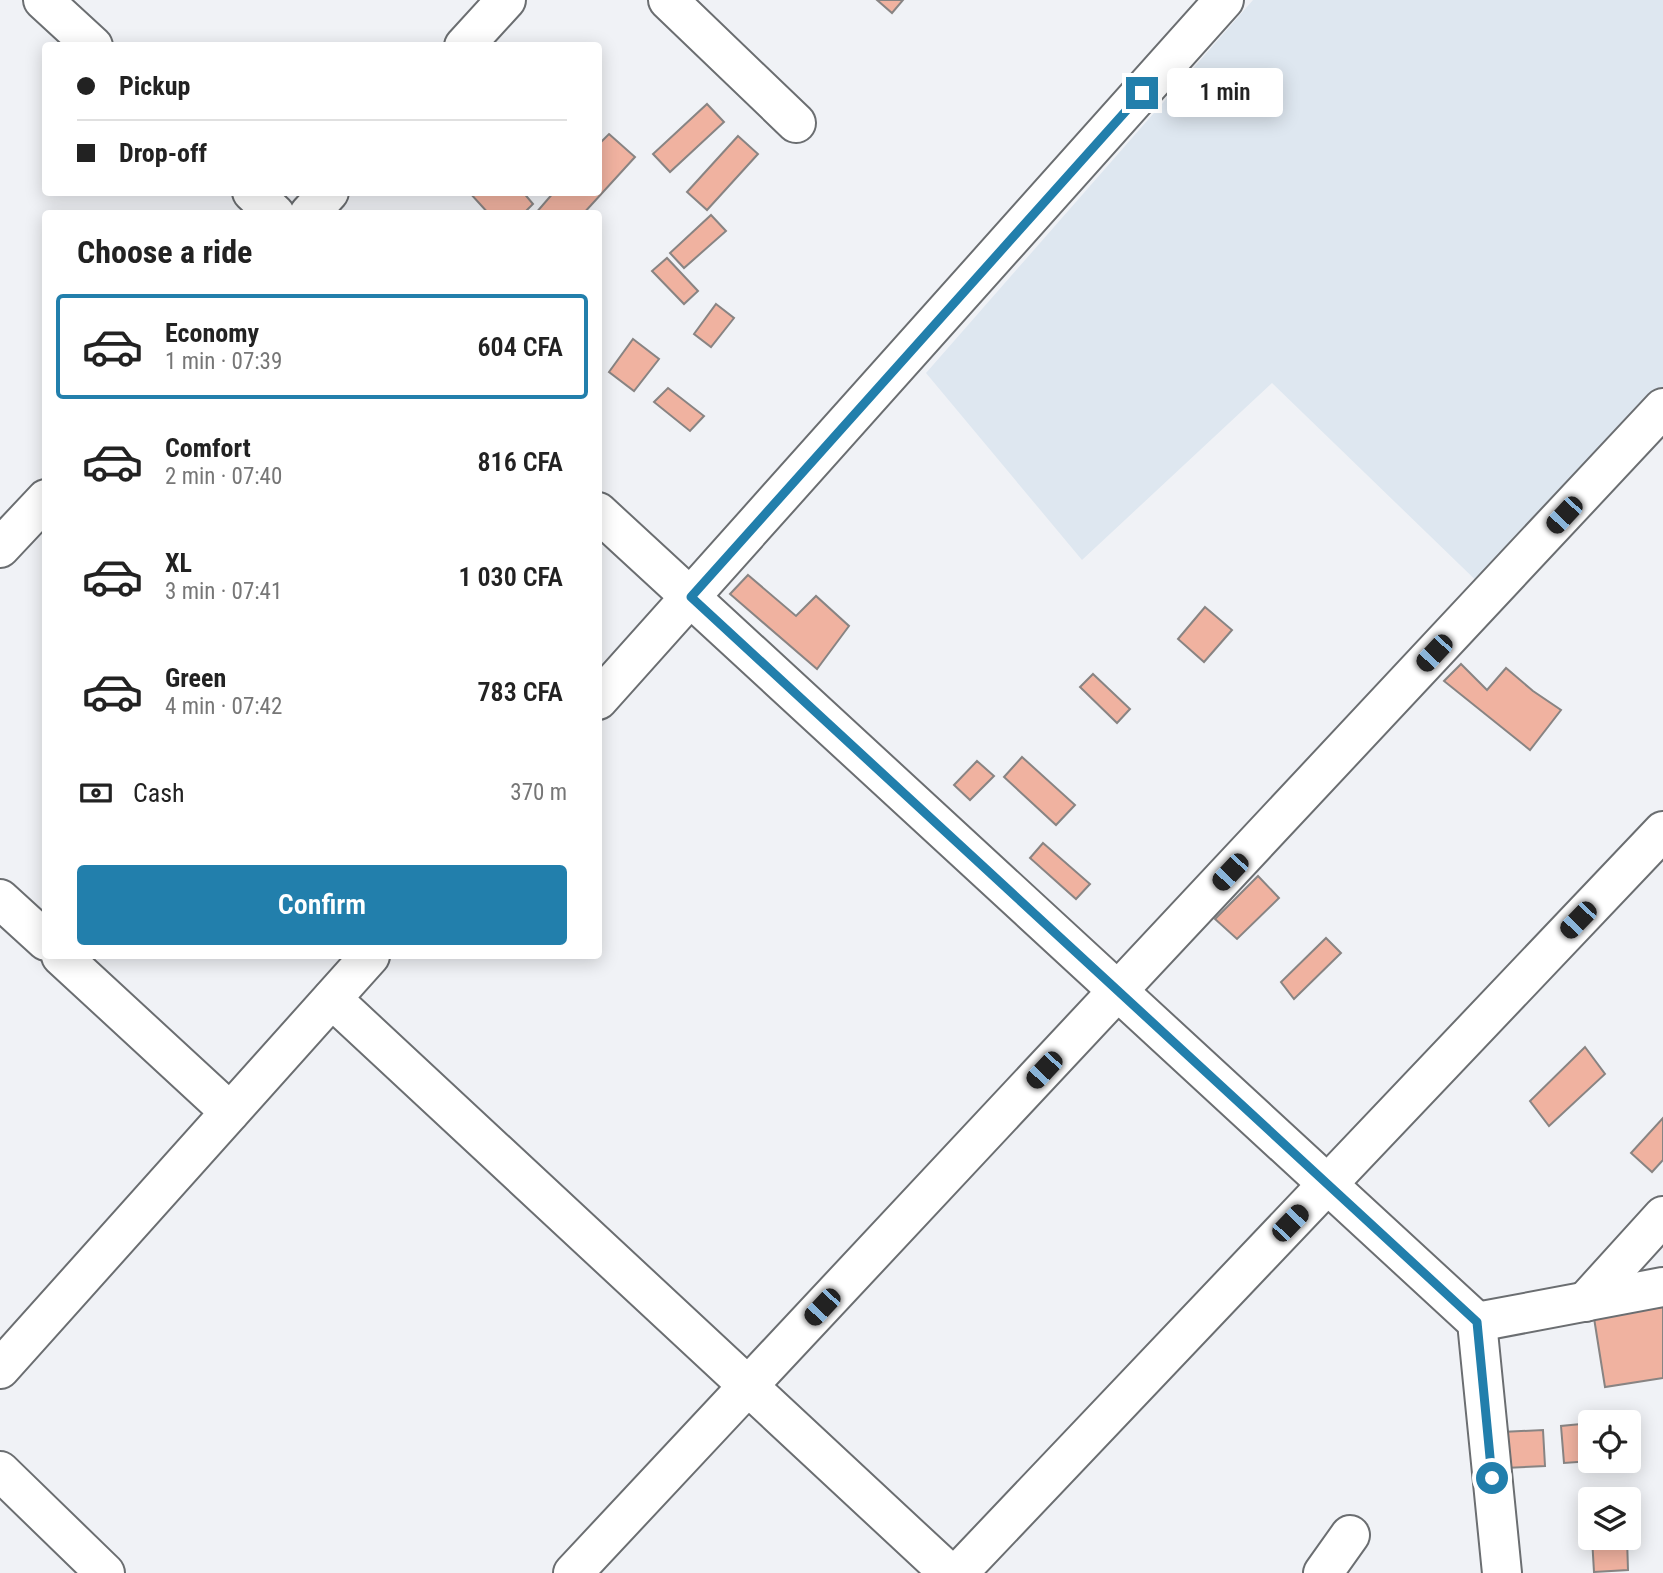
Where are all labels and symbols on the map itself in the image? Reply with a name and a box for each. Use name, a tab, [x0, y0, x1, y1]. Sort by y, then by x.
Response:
callout: 1 min	[1166, 68, 1282, 118]
route end	[1126, 77, 1158, 109]
car	[1542, 492, 1587, 538]
car	[1412, 630, 1457, 676]
car	[1208, 849, 1253, 895]
car	[1556, 898, 1601, 942]
car	[1022, 1047, 1067, 1093]
car	[1268, 1201, 1313, 1245]
car	[800, 1284, 845, 1330]
route start	[1476, 1462, 1508, 1494]

